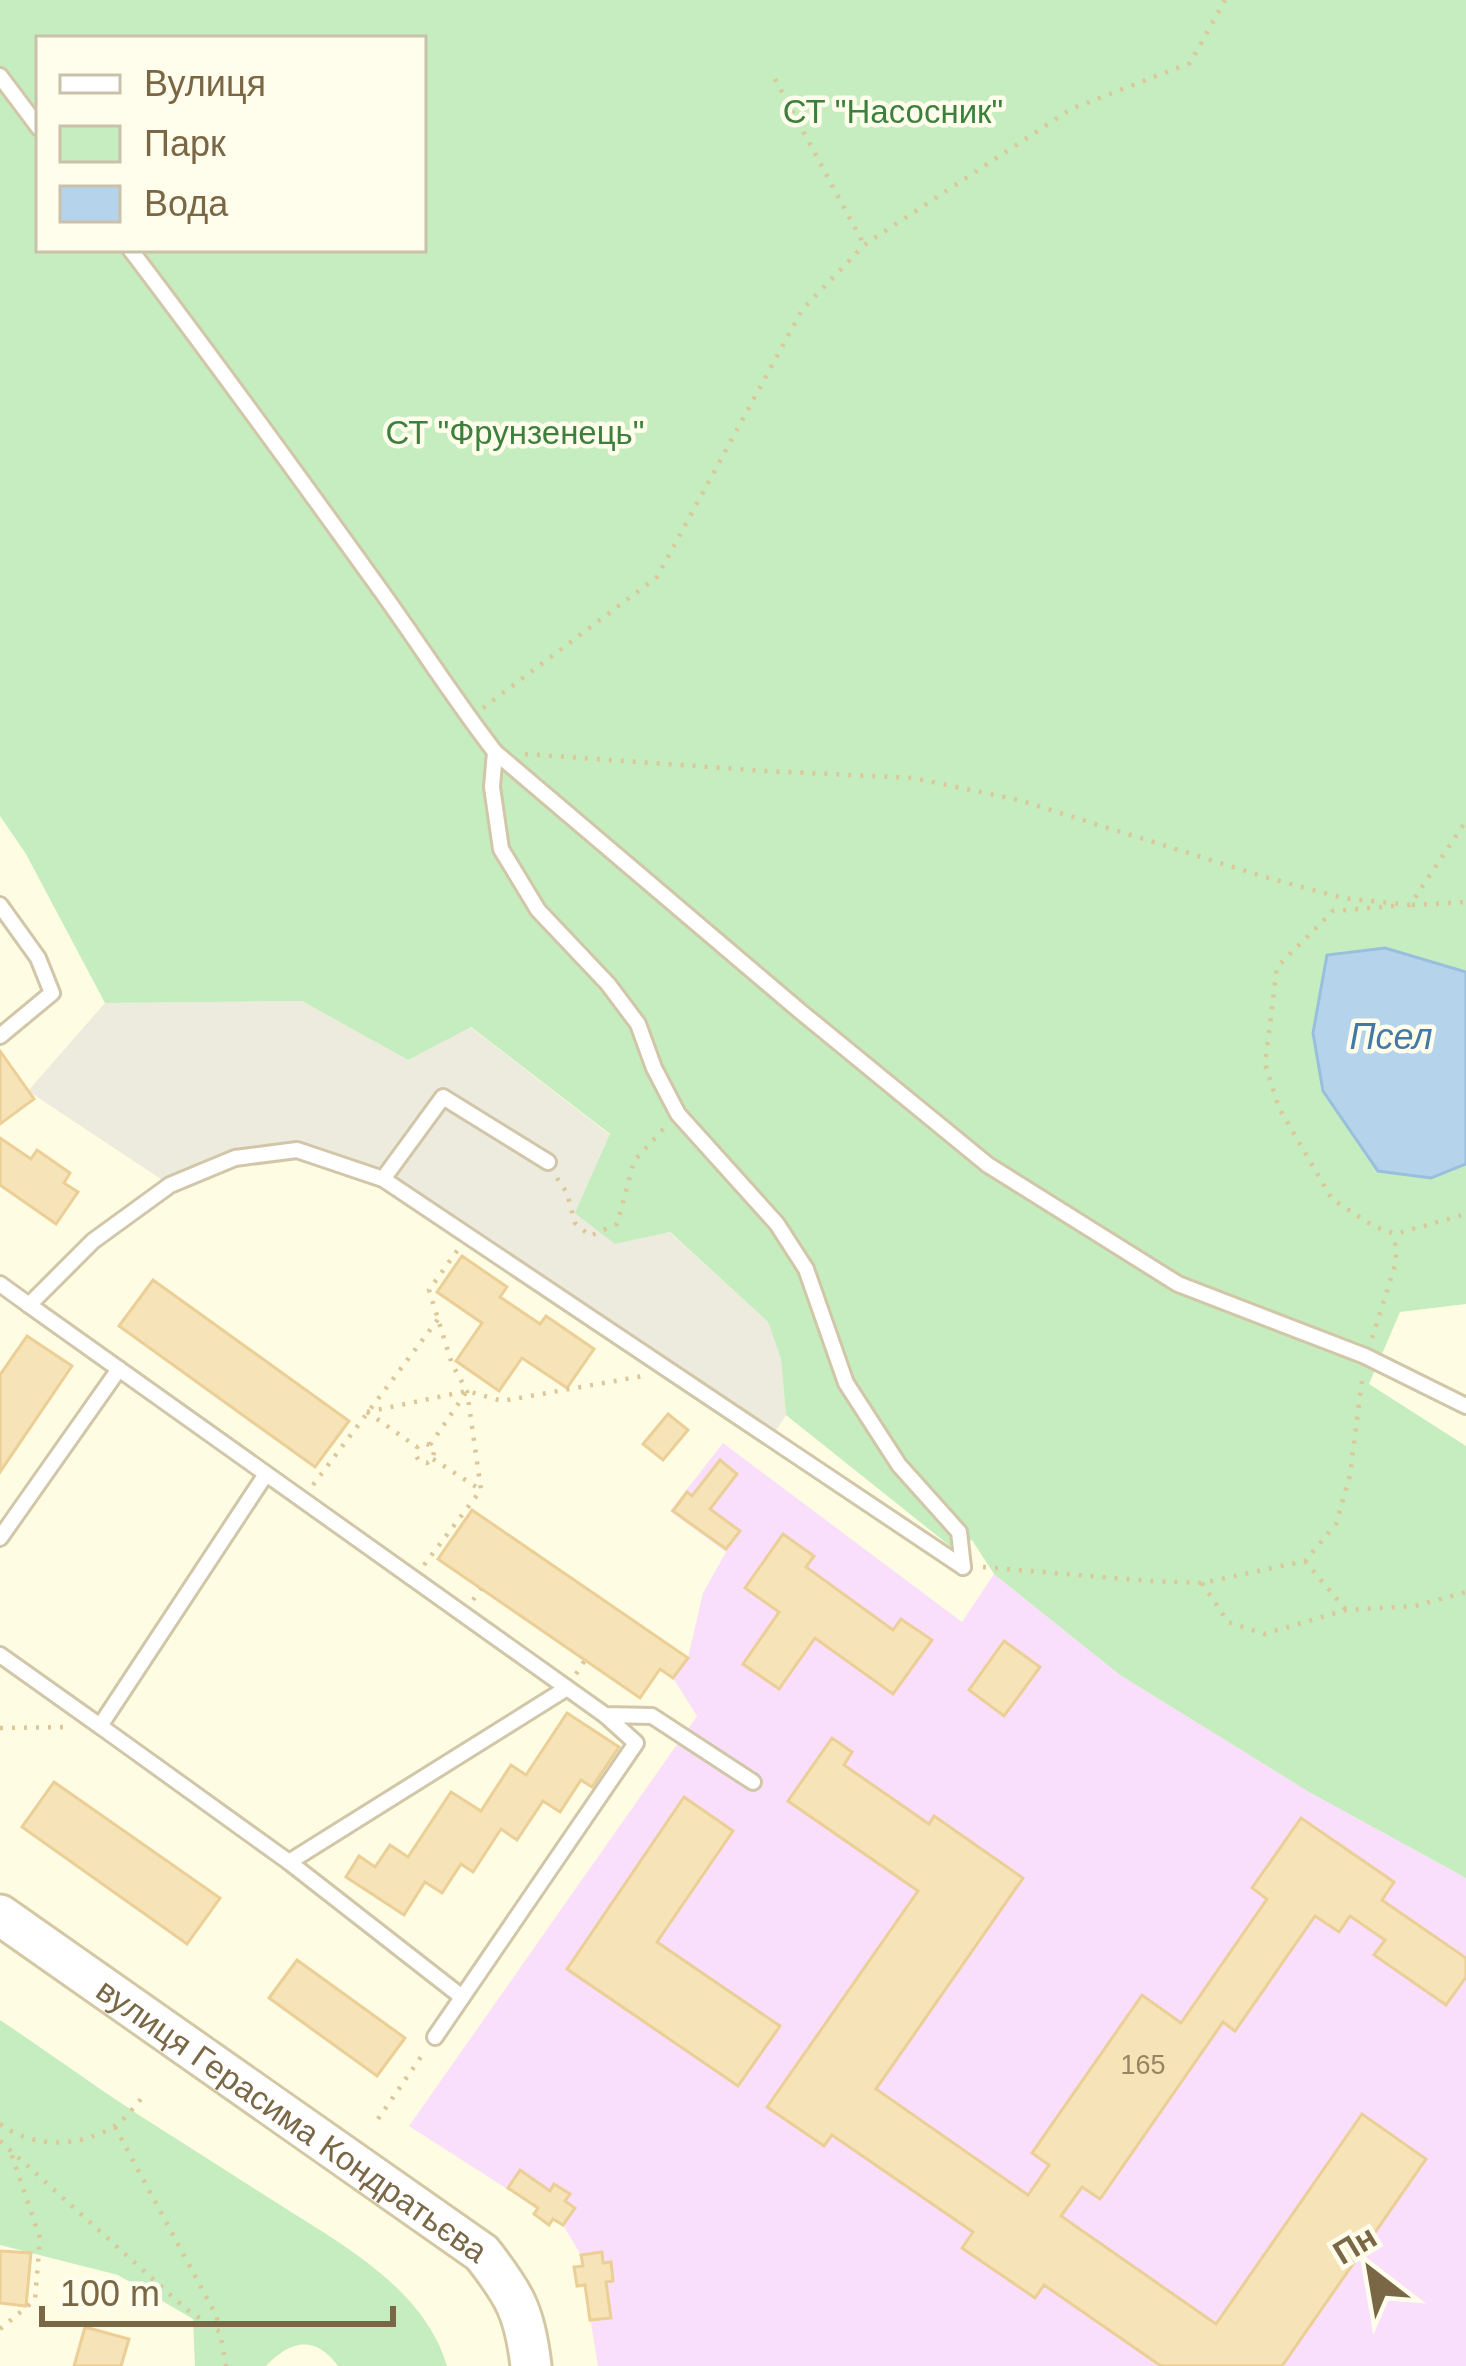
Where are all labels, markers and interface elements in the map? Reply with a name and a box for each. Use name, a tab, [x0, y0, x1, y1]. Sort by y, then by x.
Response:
legend	[36, 36, 426, 252]
text: Вулиця	[144, 63, 266, 104]
park label: СТ "Насосник"	[783, 93, 1003, 130]
text: Парк	[144, 123, 226, 164]
text: Вода	[144, 183, 229, 224]
park label: СТ "Фрунзенець"	[385, 414, 645, 451]
water label: Псел	[1349, 1016, 1433, 1057]
street label: вулиця Герасима Кондратьєва	[90, 1971, 495, 2270]
house number: 165	[1120, 2050, 1166, 2080]
north arrow	[1310, 2210, 1430, 2330]
text: Пн	[1327, 2218, 1383, 2272]
scale bar	[42, 2252, 393, 2326]
text: 100 m	[60, 2273, 160, 2314]

